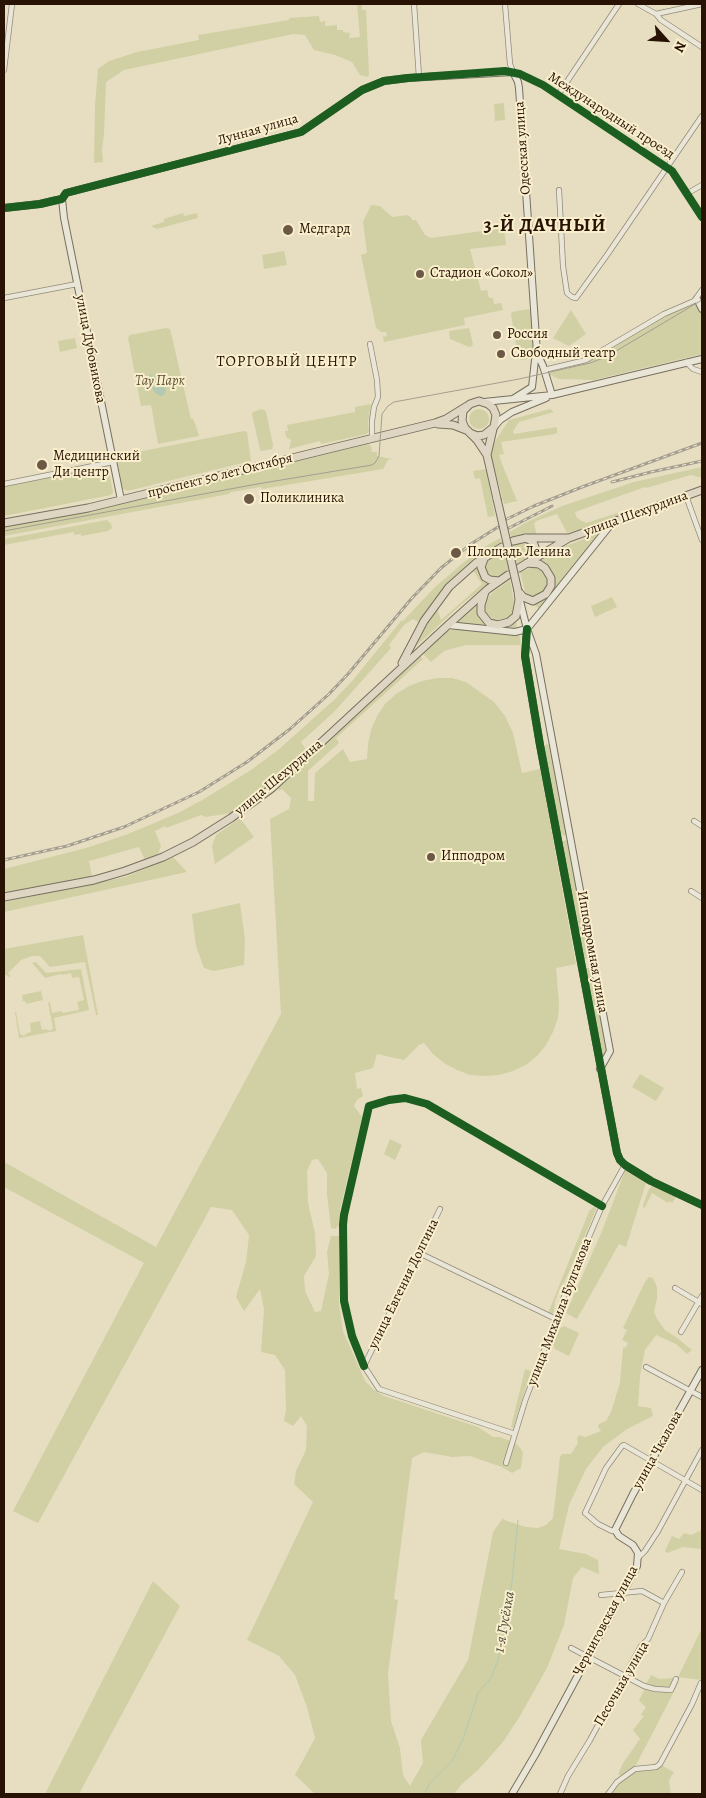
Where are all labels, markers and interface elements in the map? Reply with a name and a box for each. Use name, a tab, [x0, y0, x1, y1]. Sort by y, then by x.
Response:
north arrow	[641, 15, 691, 65]
text: N	[669, 38, 691, 56]
street label: Международный проезд	[545, 69, 677, 163]
street label: Одесская улица	[511, 101, 535, 195]
street label: Лунная улица	[216, 110, 300, 150]
district label: 3-Й ДАЧНЫЙ	[482, 215, 608, 237]
place label: Медгард	[299, 222, 350, 238]
marker: Медгард	[281, 223, 295, 237]
place label: Стадион «Сокол»	[430, 266, 533, 282]
marker: Стадион «Сокол»	[414, 268, 426, 280]
street label: улица Дубовикова	[71, 293, 109, 405]
place label: Россия	[507, 327, 548, 343]
marker: Россия	[491, 329, 503, 341]
place label: Свободный театр	[511, 346, 616, 362]
marker: Свободный театр	[495, 348, 507, 360]
district label: ТОРГОВЫЙ ЦЕНТР	[215, 353, 359, 371]
park label: Тау Парк	[135, 374, 185, 390]
place label: Медицинский Ди центр	[53, 449, 140, 482]
street label: проспект 50 лет Октября	[146, 450, 294, 502]
marker: Медицинский Ди центр	[35, 458, 49, 472]
street label: улица Шехурдина	[582, 487, 690, 541]
place label: Поликлиника	[260, 491, 344, 507]
marker: Поликлиника	[242, 492, 256, 506]
place label: Площадь Ленина	[467, 545, 571, 561]
marker: Площадь Ленина	[449, 546, 463, 560]
street label: улица Шехурдина	[232, 736, 326, 820]
place label: Ипподром	[441, 849, 505, 865]
marker: Ипподром	[425, 851, 437, 863]
street label: Ипподромная улица	[573, 889, 611, 1015]
street label: улица Евгения Долгина	[365, 1216, 443, 1352]
street label: улица Михаила Булгакова	[524, 1236, 596, 1388]
street label: улица Чкалова	[629, 1408, 687, 1492]
street label: Черниговская улица	[570, 1563, 642, 1679]
water label: 1-я Гусёлка	[491, 1590, 519, 1654]
street label: Песочная улица	[591, 1638, 653, 1730]

